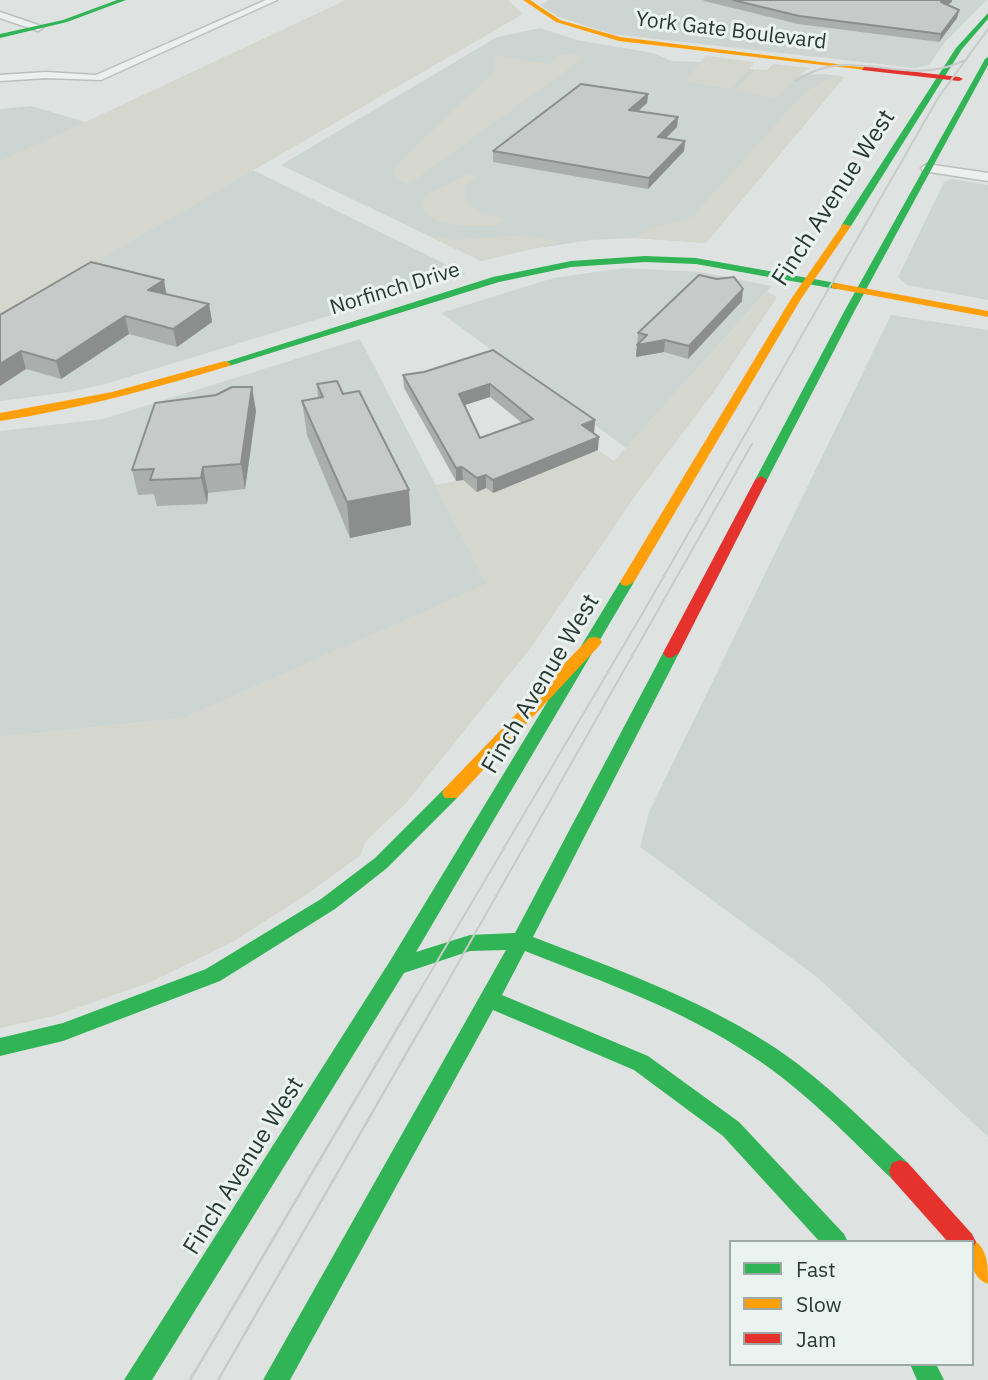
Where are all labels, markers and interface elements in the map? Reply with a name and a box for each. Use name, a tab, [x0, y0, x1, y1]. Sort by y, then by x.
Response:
street label: York Gate Boulevard	[634, 7, 828, 55]
street label: Finch Avenue West	[766, 104, 902, 292]
street label: Norfinch Drive	[327, 257, 463, 321]
street label: Finch Avenue West	[476, 589, 606, 779]
street label: Finch Avenue West	[178, 1072, 310, 1260]
legend	[729, 1240, 974, 1366]
text: Fast	[796, 1255, 836, 1283]
text: Slow	[796, 1290, 842, 1318]
text: Jam	[796, 1325, 836, 1353]

